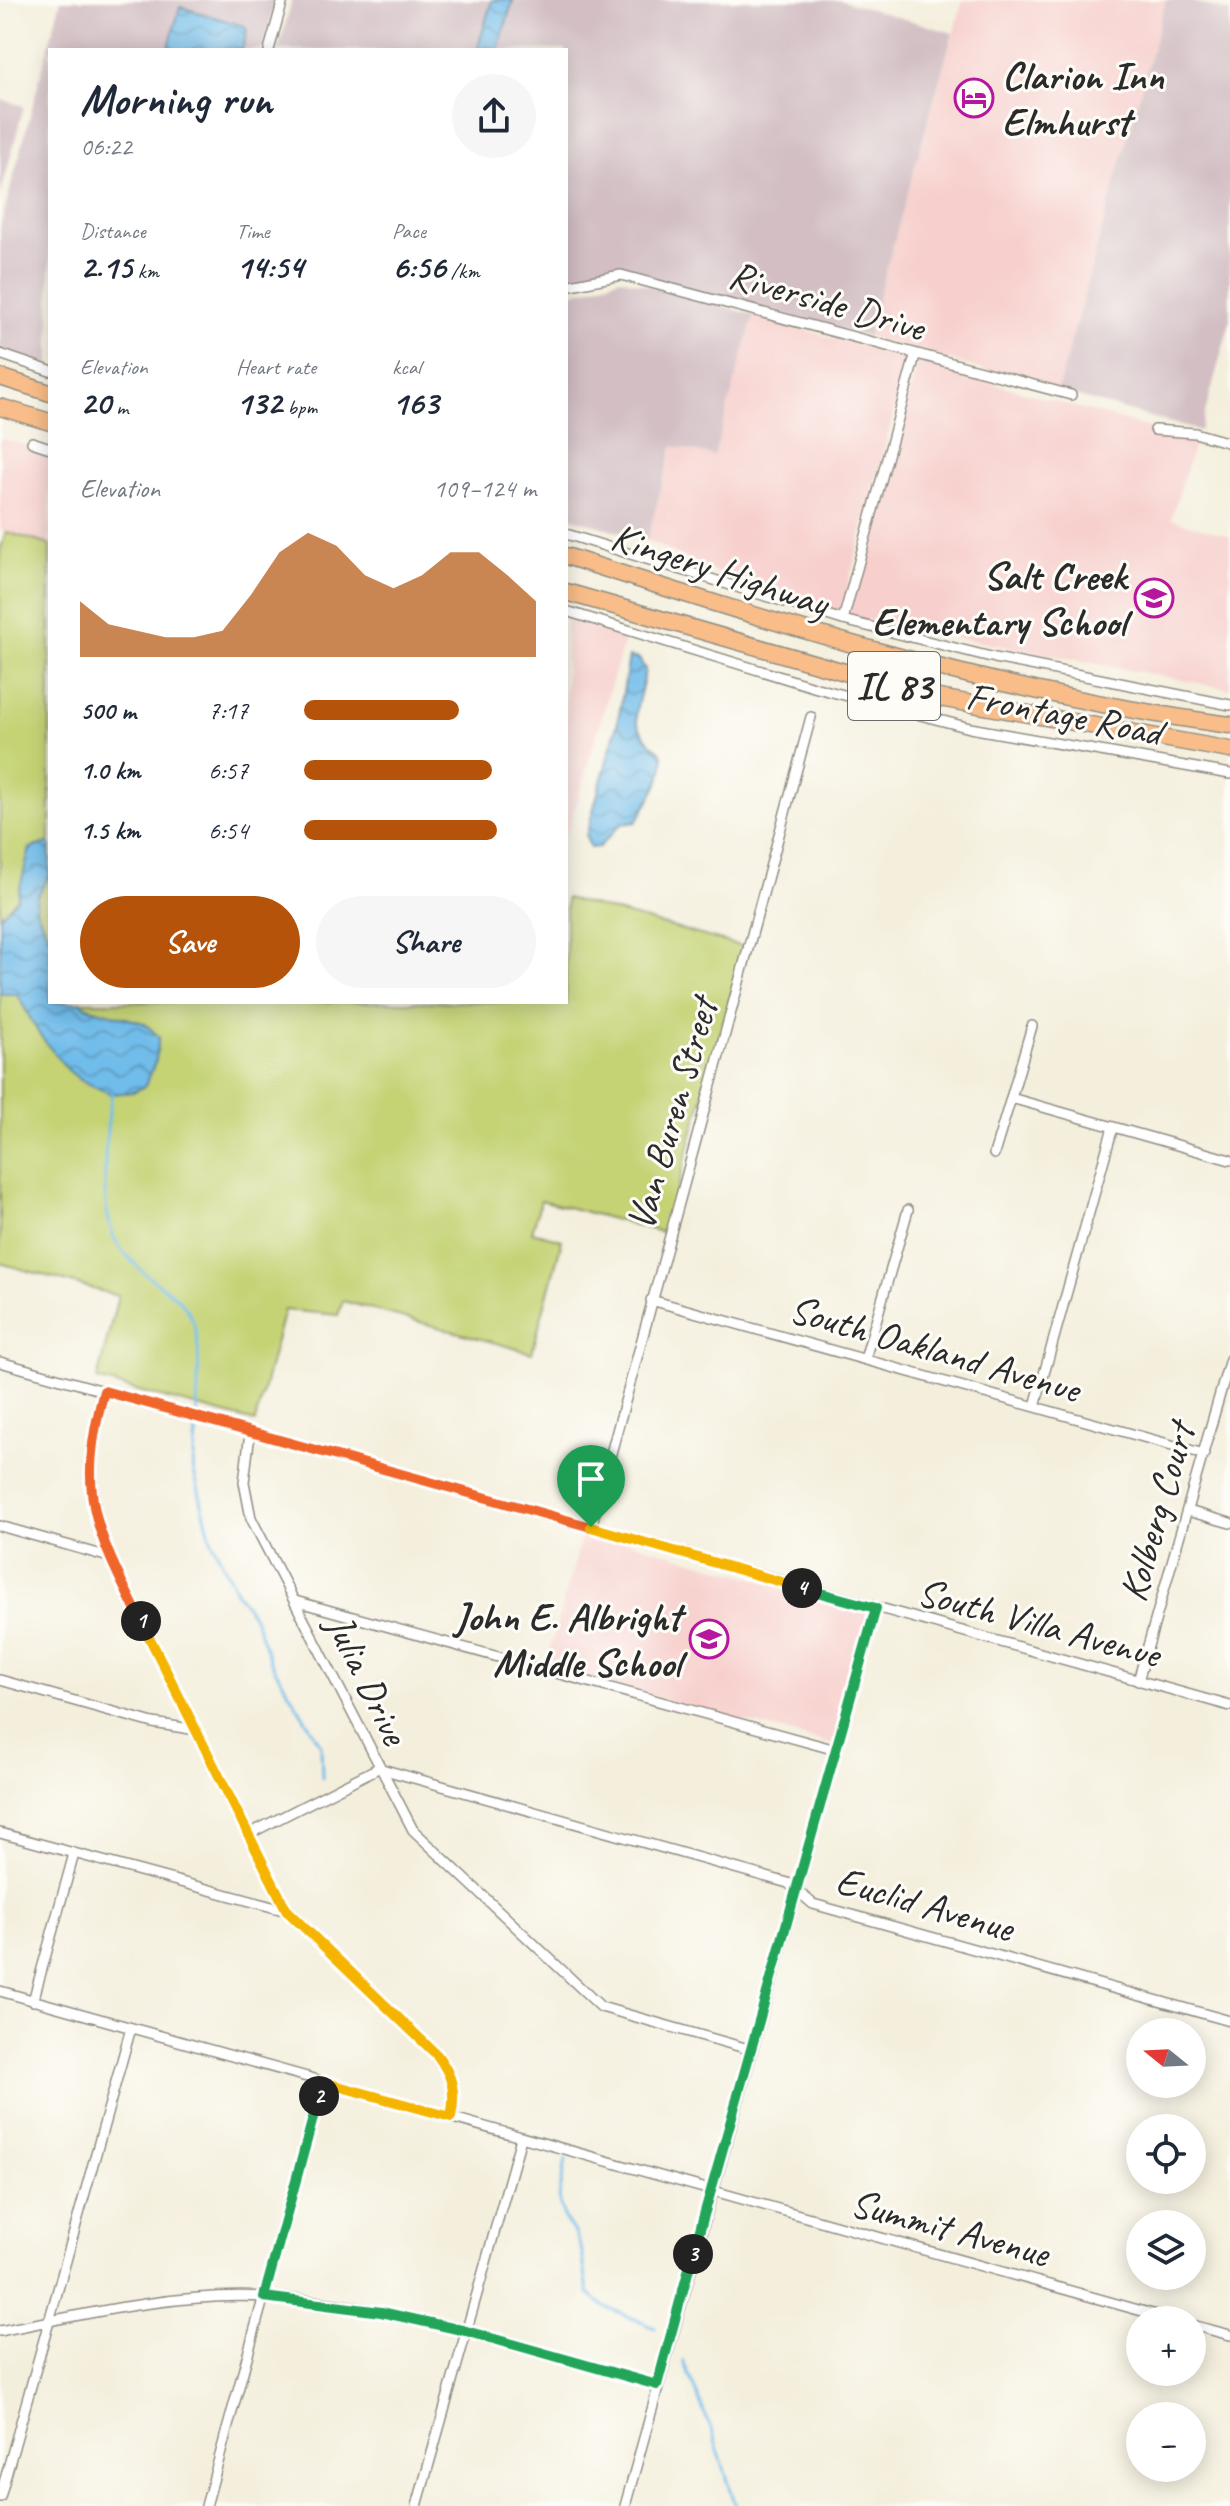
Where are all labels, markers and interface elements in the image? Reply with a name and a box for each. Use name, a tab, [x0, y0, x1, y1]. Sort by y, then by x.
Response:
place label: Clarion Inn Elmhurst	[1002, 51, 1164, 147]
text: Morning run	[80, 72, 272, 127]
button: share	[452, 74, 536, 158]
hotel icon: Clarion Inn Elmhurst	[953, 77, 995, 119]
text: 06:22	[80, 130, 132, 163]
text: Distance	[80, 217, 146, 245]
text: Time	[236, 217, 270, 245]
text: Pace	[392, 217, 426, 245]
text: 2.15	[80, 245, 132, 288]
text: 14:54	[236, 245, 303, 288]
text: 6:56	[392, 245, 446, 288]
street label: Riverside Drive	[723, 249, 933, 353]
text: km	[132, 257, 159, 285]
text: /km	[446, 257, 480, 285]
text: Elevation	[80, 353, 148, 381]
text: Heart rate	[236, 353, 316, 381]
text: kcal	[392, 353, 421, 381]
text: 20	[80, 381, 111, 424]
text: 132	[236, 381, 282, 424]
text: 163	[392, 381, 439, 424]
text: m	[111, 393, 128, 421]
text: bpm	[282, 393, 317, 421]
text: Elevation	[80, 472, 160, 505]
text: 109–124 m	[433, 472, 536, 505]
street label: Kingery Highway	[605, 511, 837, 629]
place label: Salt Creek Elementary School	[872, 551, 1133, 647]
school or university icon: Salt Creek Elementary School	[1133, 577, 1175, 619]
road number: IL 83	[848, 652, 940, 720]
street label: Frontage Road	[962, 671, 1172, 759]
text: 500 m	[80, 694, 136, 727]
text: 7:17	[208, 694, 248, 727]
text: 1.0 km	[80, 754, 140, 787]
text: 6:57	[208, 754, 248, 787]
text: 1.5 km	[80, 814, 140, 847]
text: 6:54	[208, 814, 248, 847]
button: Save	[80, 896, 300, 988]
button: Share	[316, 896, 536, 988]
street label: Van Buren Street	[615, 987, 730, 1236]
street label: South Oakland Avenue	[784, 1284, 1088, 1415]
street label: Kolberg Court	[1108, 1412, 1208, 1607]
pin	[557, 1445, 625, 1527]
icon: arrive	[569, 1457, 613, 1501]
street label: South Villa Avenue	[912, 1567, 1168, 1680]
pin: 4	[782, 1568, 822, 1608]
text: 4	[797, 1574, 807, 1602]
place label: John E. Albright Middle School	[452, 1592, 688, 1688]
pin: 1	[121, 1601, 161, 1641]
street label: Julia Drive	[313, 1605, 421, 1755]
text: 1	[136, 1607, 146, 1635]
school or university icon: John E. Albright Middle School	[688, 1618, 730, 1660]
street label: Euclid Avenue	[830, 1855, 1022, 1954]
north arrow	[1126, 2018, 1206, 2098]
map controls	[1126, 2018, 1206, 2482]
pin: 2	[299, 2076, 339, 2116]
text: 2	[314, 2082, 324, 2110]
button: locate	[1126, 2114, 1206, 2194]
street label: Summit Avenue	[845, 2178, 1057, 2279]
button: layers	[1126, 2210, 1206, 2290]
pin: 3	[673, 2234, 713, 2274]
text: 3	[688, 2240, 698, 2268]
button: +	[1126, 2306, 1206, 2386]
button: −	[1126, 2402, 1206, 2482]

